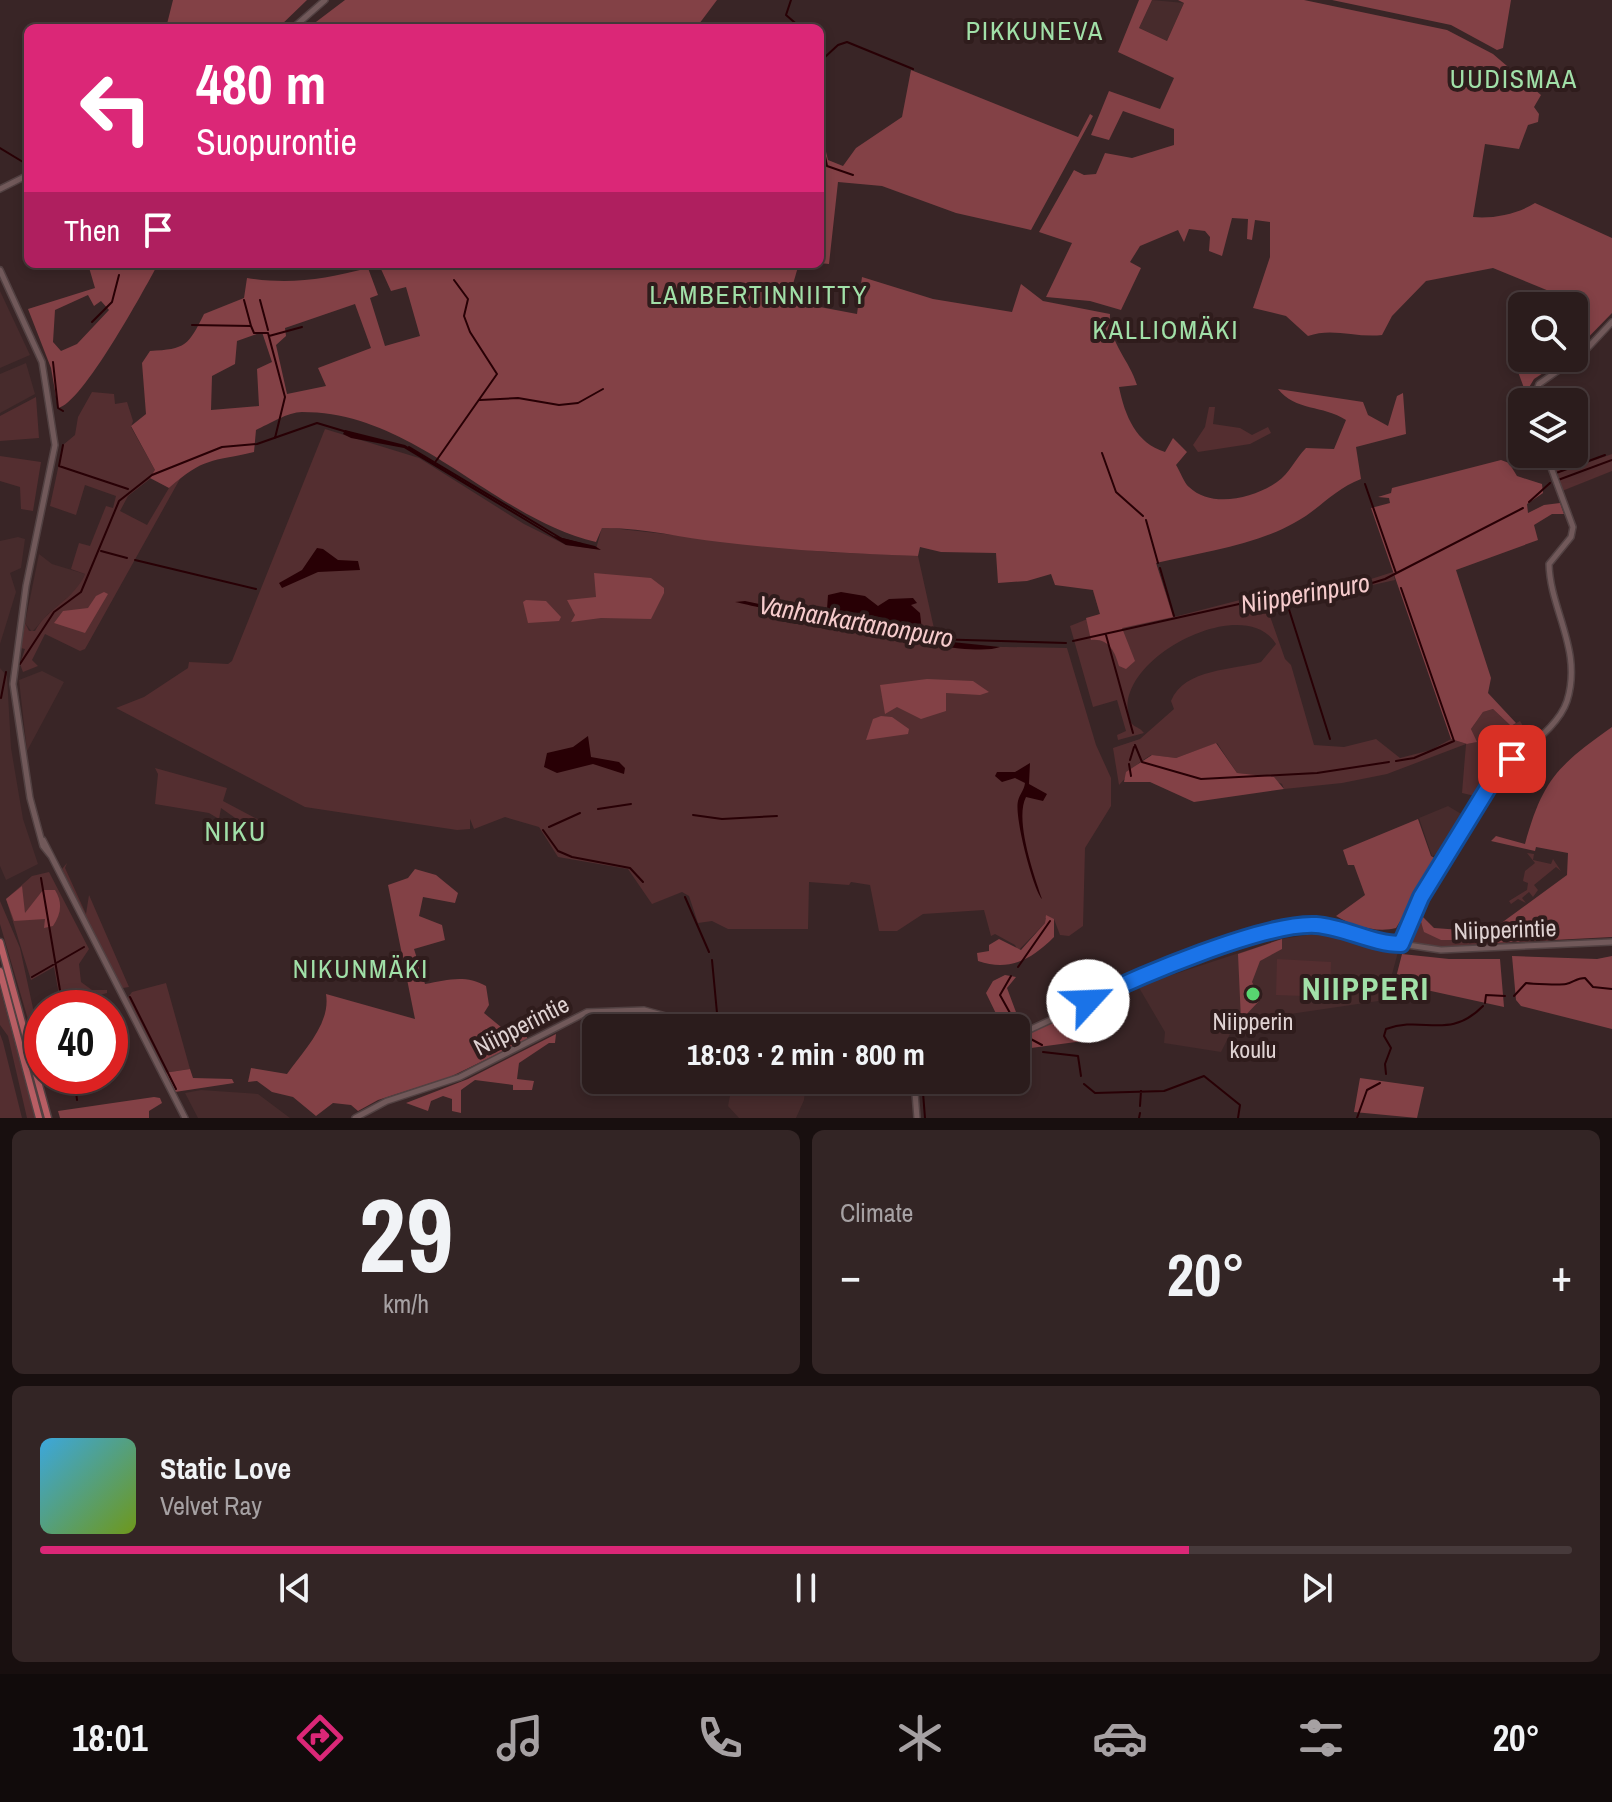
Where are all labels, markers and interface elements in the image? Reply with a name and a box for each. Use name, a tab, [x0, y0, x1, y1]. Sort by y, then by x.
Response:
district label: PIKKUNEVA	[966, 13, 1104, 48]
text: 480 m	[196, 46, 326, 121]
icon: left	[64, 56, 168, 160]
district label: UUDISMAA	[1450, 61, 1578, 96]
text: Suopurontie	[196, 118, 357, 166]
icon: arrive	[136, 208, 180, 252]
text: Then	[64, 210, 120, 250]
district label: LAMBERTINNIITTY	[649, 277, 869, 312]
map controls	[1508, 292, 1588, 468]
button: search	[1508, 292, 1588, 372]
district label: KALLIOMÄKI	[1093, 312, 1239, 347]
button: layers	[1508, 388, 1588, 468]
water label: Niipperinpuro	[1238, 564, 1372, 622]
water label: Vanhankartanonpuro	[756, 587, 956, 655]
pin	[1478, 725, 1546, 793]
icon: arrive	[1490, 737, 1534, 781]
district label: NIKU	[205, 812, 267, 850]
street label: Niipperintie	[1453, 911, 1557, 947]
district label: NIKUNMÄKI	[293, 951, 429, 986]
position arrow	[1046, 959, 1130, 1043]
district label: NIIPPERI	[1302, 967, 1430, 1010]
marker: Niipperin koulu	[1244, 985, 1262, 1003]
street label: Niipperintie	[468, 987, 574, 1063]
speed limit sign: 40	[24, 990, 128, 1094]
place label: Niipperin koulu	[1213, 1005, 1293, 1065]
text: 18:03 · 2 min · 800 m	[687, 1034, 925, 1074]
text: 29	[359, 1164, 453, 1304]
text: Climate	[840, 1195, 913, 1230]
text: 20°	[1167, 1234, 1245, 1315]
text: −	[840, 1245, 861, 1305]
text: +	[1551, 1245, 1572, 1305]
text: km/h	[383, 1286, 429, 1321]
text: Static Love	[160, 1448, 291, 1488]
text: Velvet Ray	[160, 1488, 262, 1523]
icon: previous	[273, 1566, 317, 1610]
icon: pause	[784, 1566, 828, 1610]
icon: next	[1295, 1566, 1339, 1610]
icon: directions	[292, 1710, 348, 1766]
icon: music	[492, 1710, 548, 1766]
icon: phone	[692, 1710, 748, 1766]
icon: climate	[892, 1710, 948, 1766]
icon: car	[1092, 1710, 1148, 1766]
icon: filters	[1293, 1710, 1349, 1766]
text: 18:01	[72, 1714, 148, 1762]
text: 20°	[1493, 1714, 1540, 1762]

